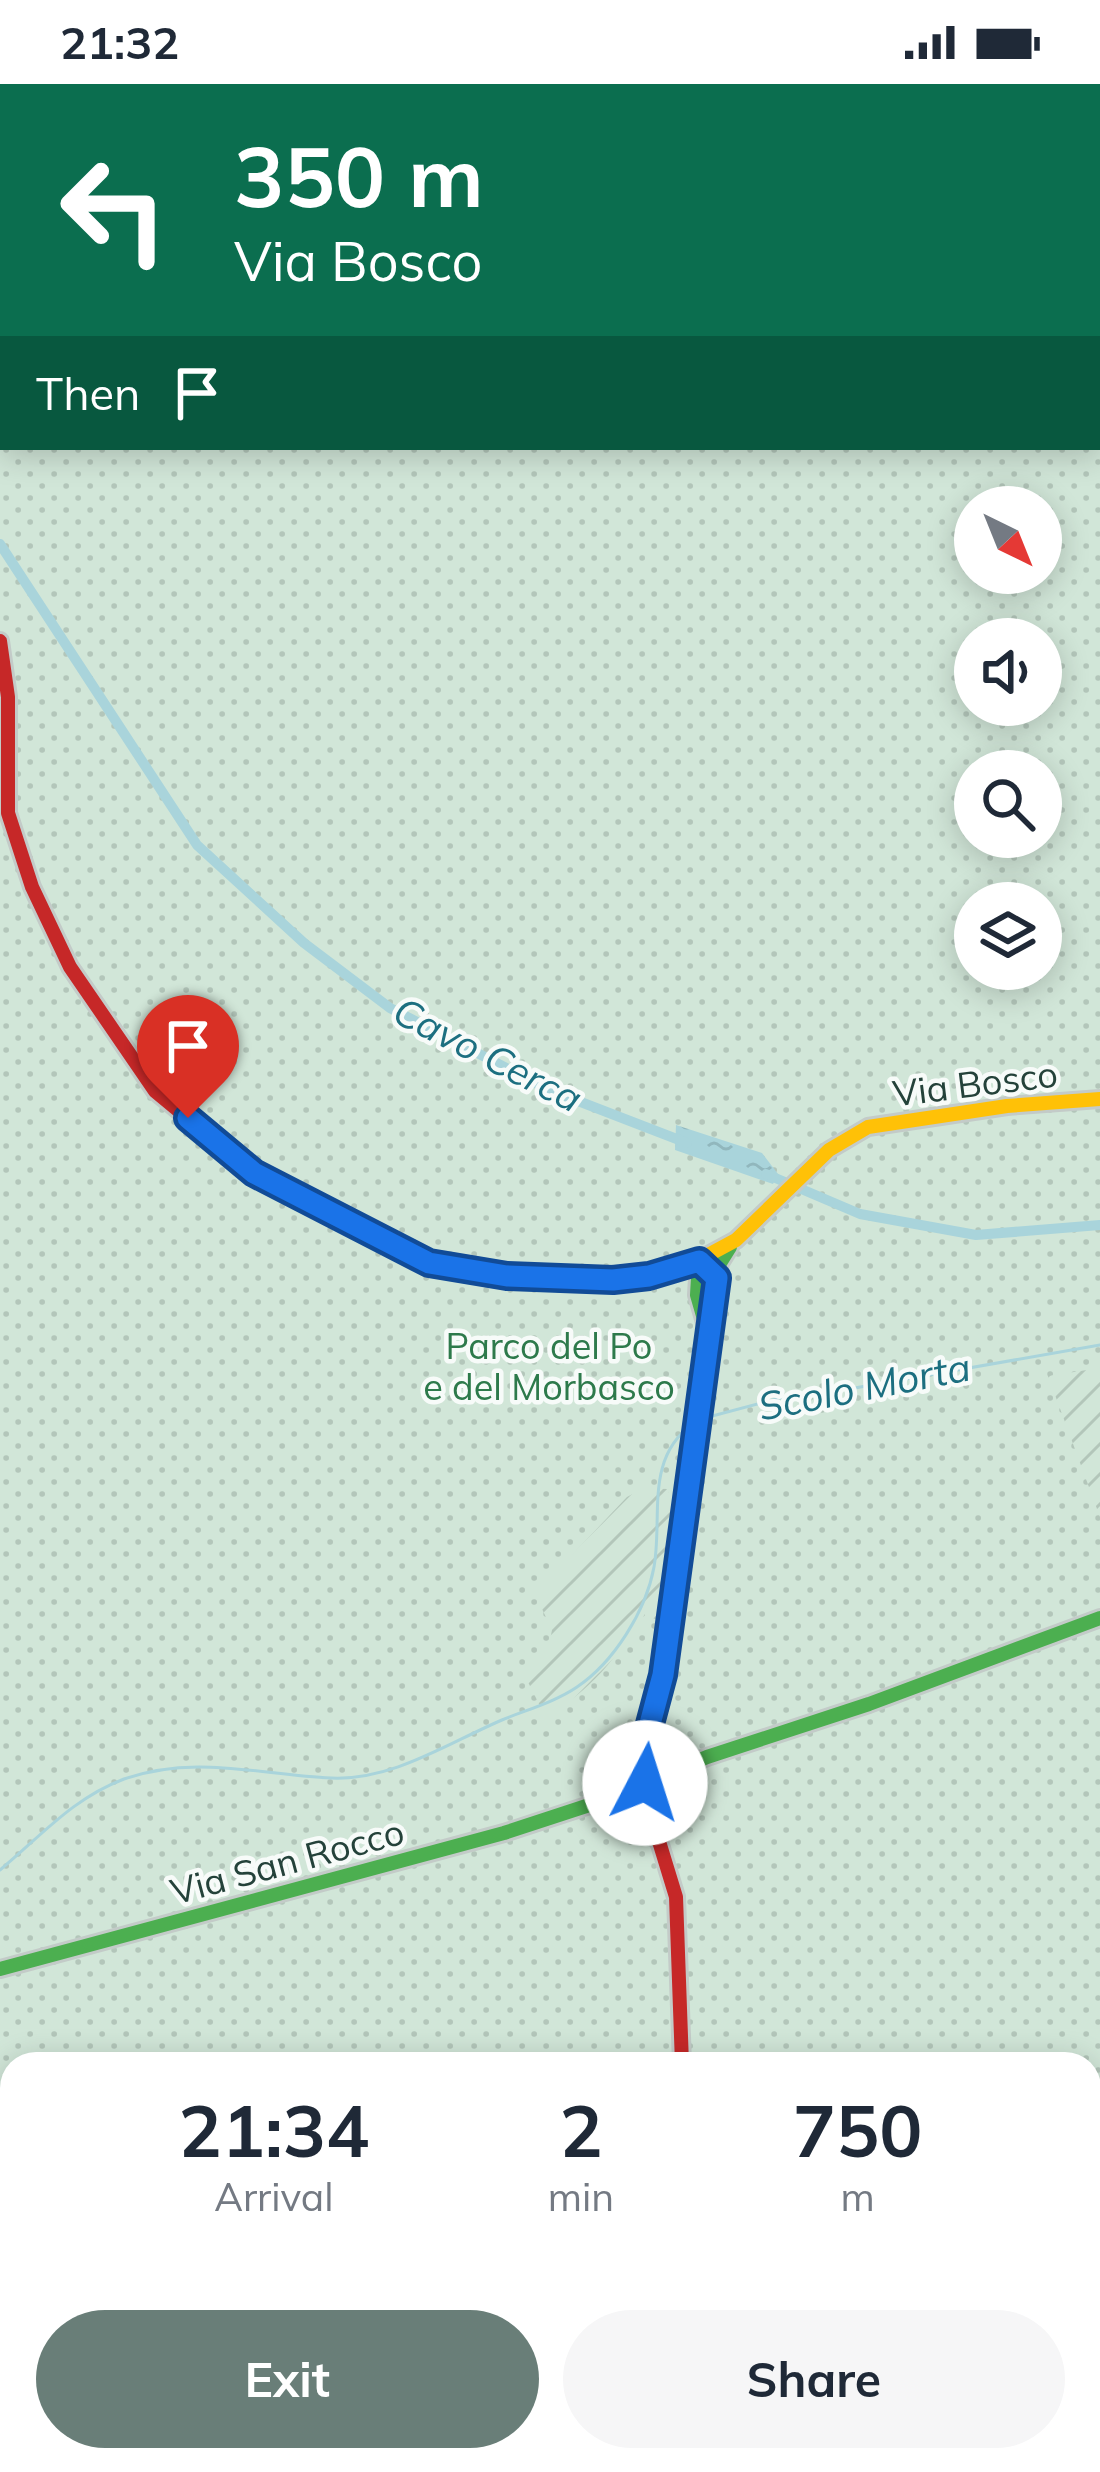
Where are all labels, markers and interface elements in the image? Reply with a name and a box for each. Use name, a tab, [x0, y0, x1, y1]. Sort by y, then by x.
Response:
text: 21:32	[60, 14, 179, 70]
text: 350 m	[234, 123, 484, 228]
icon: left	[36, 132, 192, 288]
text: Via Bosco	[234, 227, 482, 295]
icon: arrive	[164, 360, 230, 426]
text: Then	[36, 365, 140, 421]
north arrow	[954, 486, 1062, 594]
map controls	[954, 486, 1062, 990]
button: sound	[954, 618, 1062, 726]
button: search	[954, 750, 1062, 858]
button: layers	[954, 882, 1062, 990]
water label: Cavo Cerca	[386, 986, 590, 1122]
pin	[137, 995, 239, 1118]
icon: arrive	[155, 1013, 221, 1079]
street label: Via Bosco	[890, 1051, 1060, 1115]
park label: Parco del Po e del Morbasco	[423, 1323, 675, 1409]
water label: Scolo Morta	[754, 1341, 974, 1431]
position arrow	[582, 1720, 708, 1846]
street label: Via San Rocco	[165, 1808, 409, 1914]
text: 21:34	[179, 2085, 369, 2175]
text: 2	[559, 2085, 603, 2175]
text: 750	[793, 2085, 922, 2175]
text: Arrival	[214, 2172, 334, 2221]
text: min	[548, 2172, 614, 2221]
text: m	[840, 2172, 875, 2221]
button: Exit	[36, 2310, 539, 2448]
button: Share	[563, 2310, 1065, 2448]

